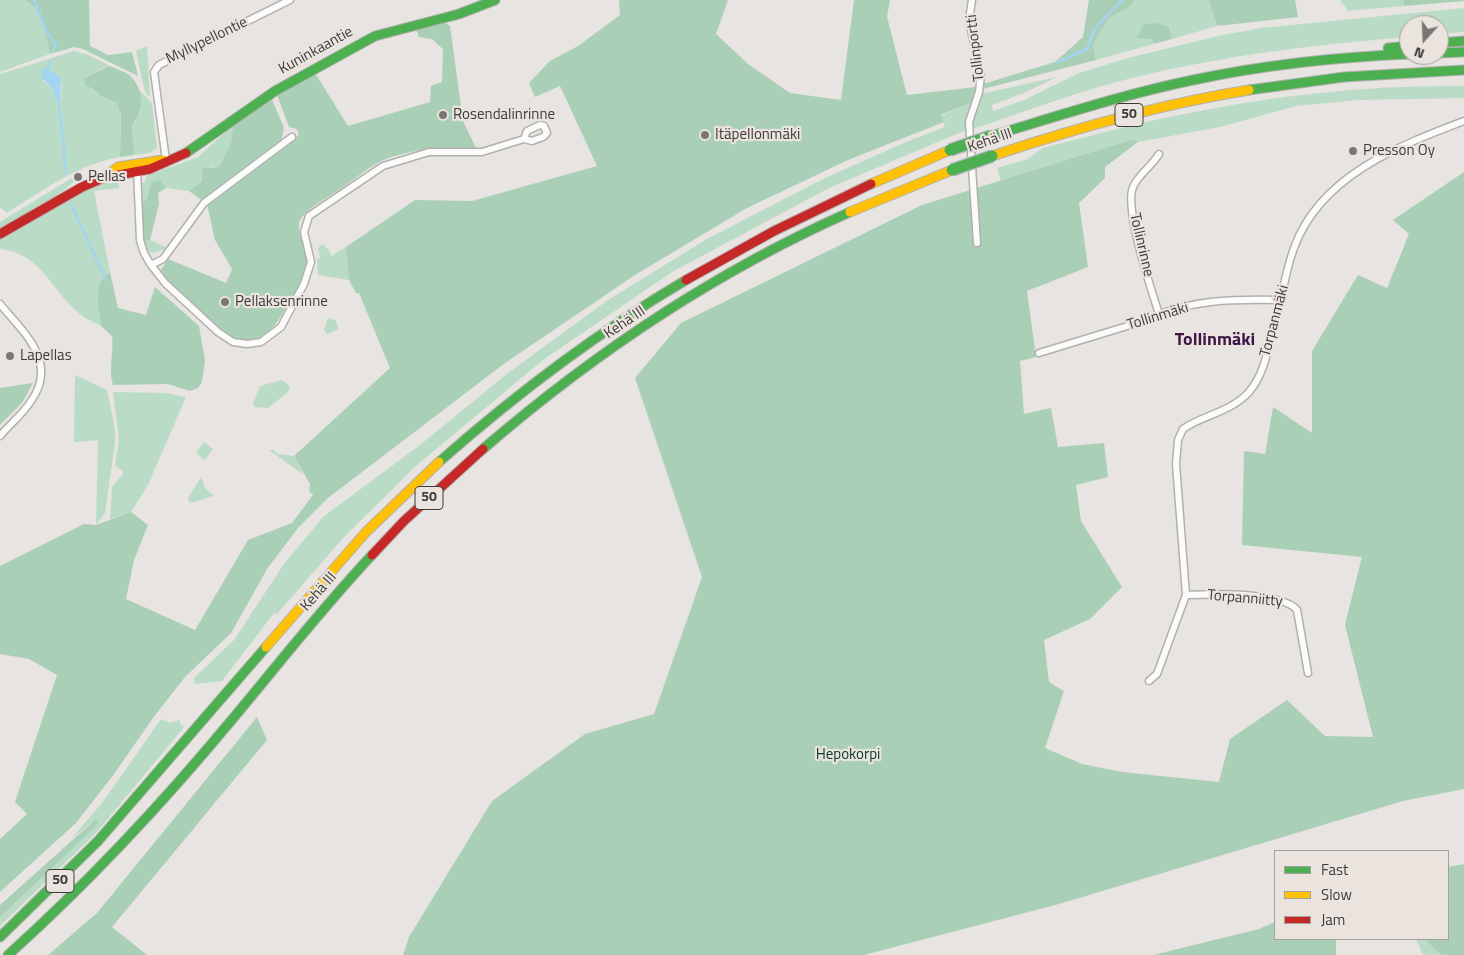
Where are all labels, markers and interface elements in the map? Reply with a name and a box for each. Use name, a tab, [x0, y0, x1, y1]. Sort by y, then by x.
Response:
street label: Tollinportti	[963, 13, 989, 83]
street label: Myllypellontie	[163, 14, 251, 68]
north arrow	[1399, 15, 1449, 65]
street label: Kuninkaantie	[276, 23, 356, 79]
text: N	[1411, 42, 1427, 65]
road number: 50	[1115, 104, 1143, 126]
place label: Rosendalinrinne	[453, 106, 555, 124]
marker: Rosendalinrinne	[437, 109, 449, 121]
street label: Kehä III	[965, 125, 1015, 157]
place label: Itäpellonmäki	[715, 126, 800, 144]
marker: Itäpellonmäki	[699, 129, 711, 141]
place label: Presson Oy	[1363, 142, 1435, 160]
marker: Presson Oy	[1347, 145, 1359, 157]
place label: Pellas	[88, 168, 126, 186]
marker: Pellas	[72, 171, 84, 183]
street label: Tollinrinne	[1125, 211, 1157, 279]
street label: Torpanmäki	[1257, 283, 1293, 359]
place label: Pellaksenrinne	[235, 293, 328, 311]
marker: Pellaksenrinne	[219, 296, 231, 308]
street label: Tollinmäki	[1125, 299, 1191, 335]
street label: Kehä III	[601, 303, 649, 343]
district label: Tollinmäki	[1175, 330, 1255, 352]
place label: Lapellas	[20, 347, 72, 365]
marker: Lapellas	[4, 350, 16, 362]
road number: 50	[415, 486, 443, 509]
street label: Kehä III	[297, 569, 341, 615]
street label: Torpanniitty	[1207, 587, 1283, 611]
park label: Hepokorpi	[816, 746, 880, 764]
legend	[1274, 850, 1449, 940]
text: Fast	[1321, 858, 1348, 881]
road number: 50	[46, 869, 74, 892]
text: Slow	[1321, 883, 1352, 906]
text: Jam	[1321, 908, 1345, 931]

